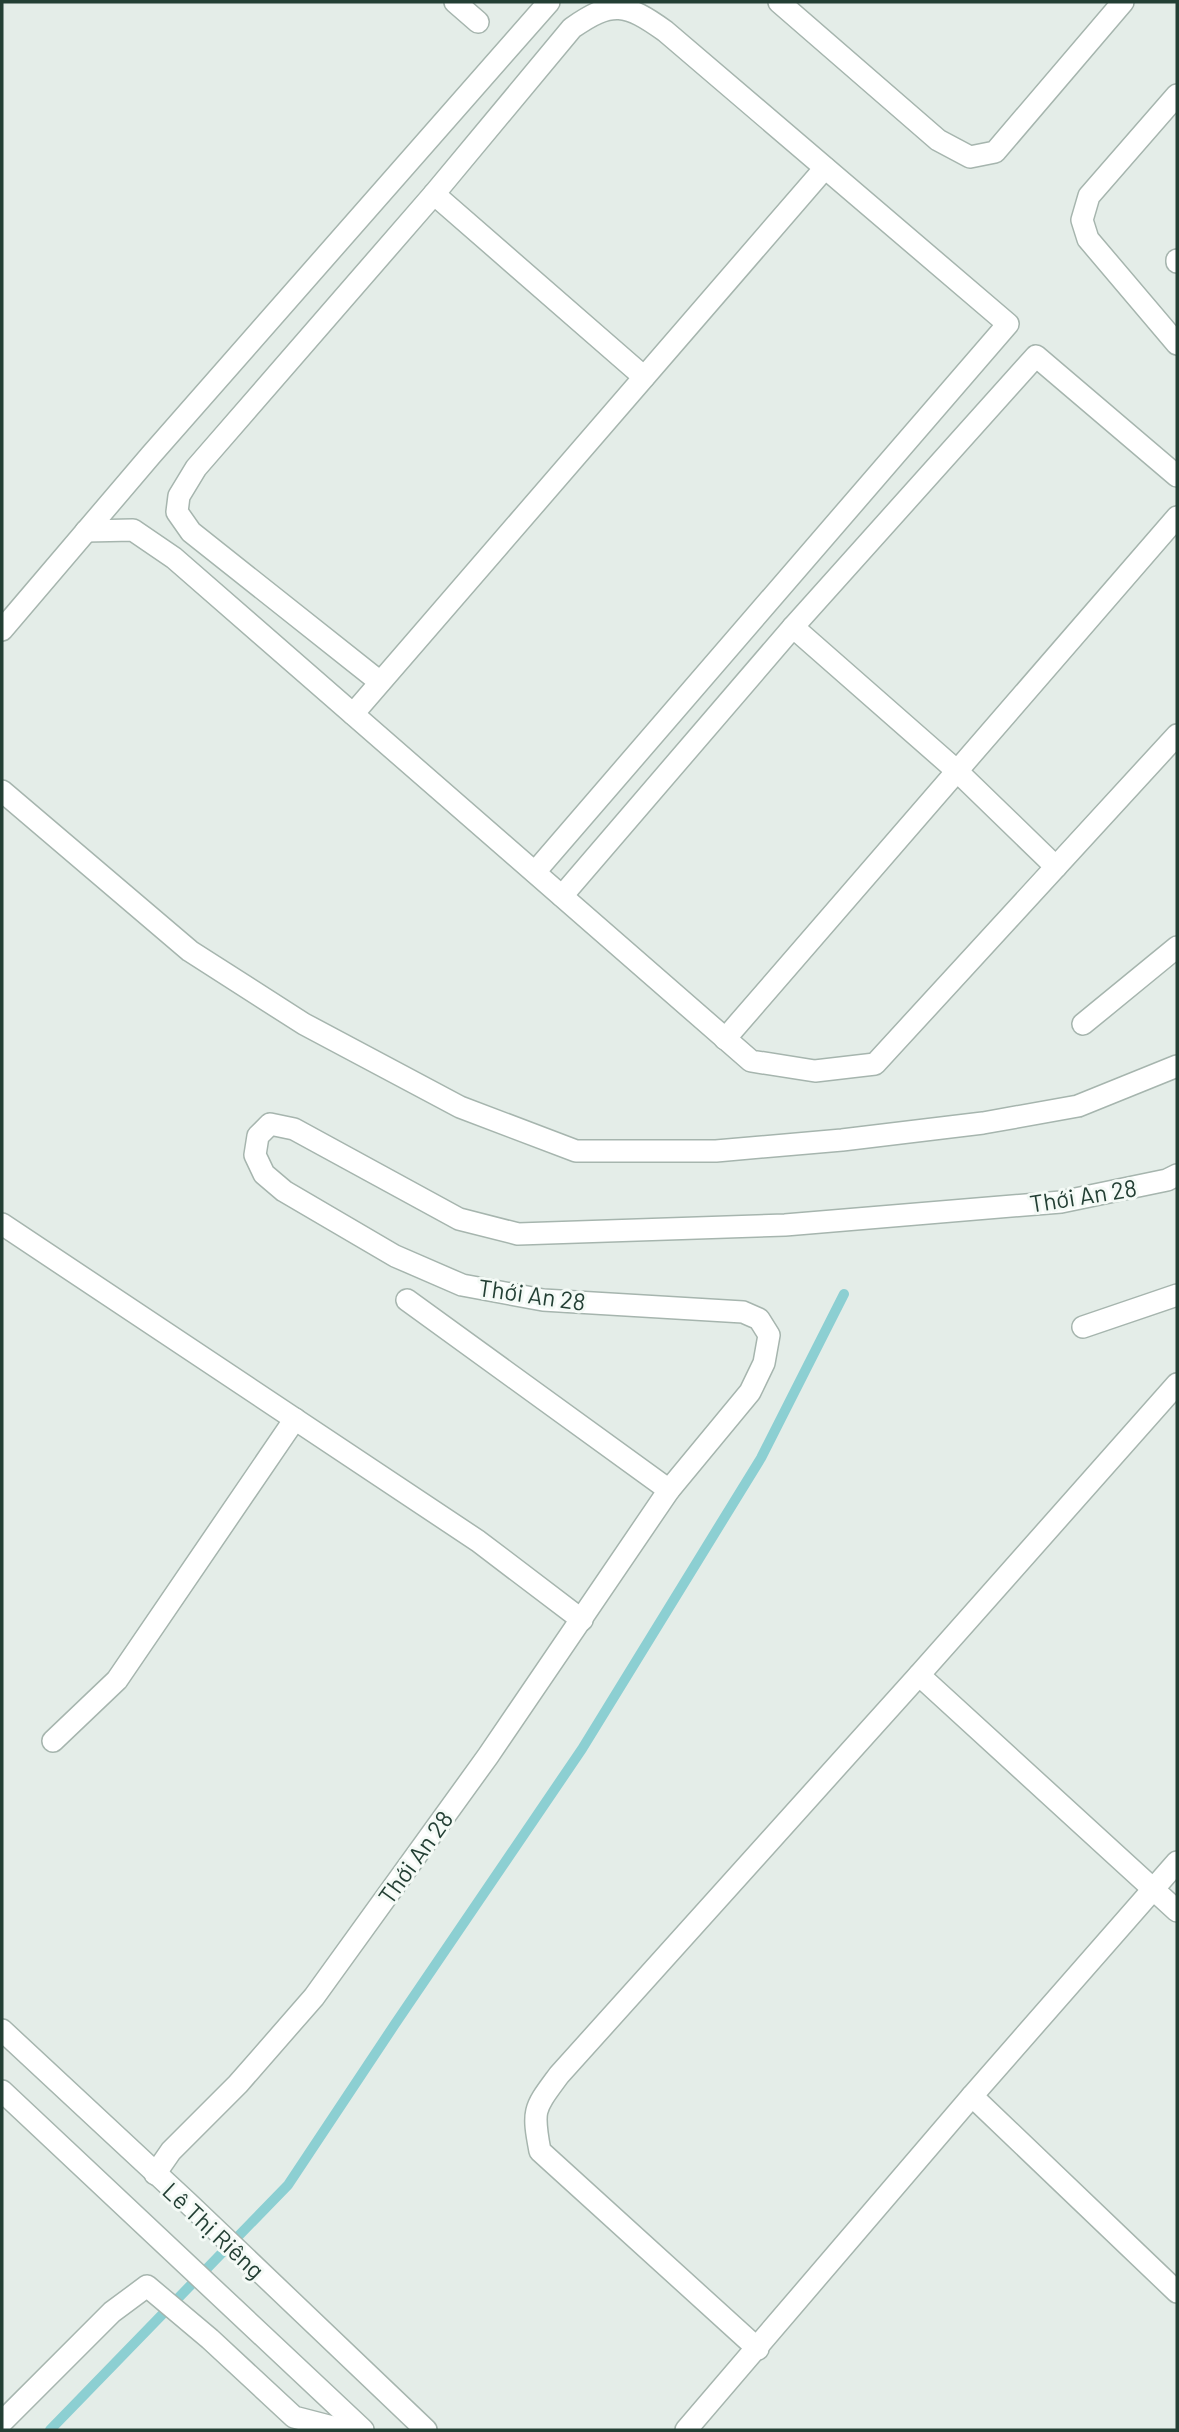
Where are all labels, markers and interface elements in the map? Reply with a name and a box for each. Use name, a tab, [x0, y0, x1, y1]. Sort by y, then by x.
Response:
street label: Thới An 28	[1027, 1172, 1139, 1218]
street label: Thới An 28	[477, 1272, 587, 1316]
street label: Thới An 28	[372, 1805, 458, 1909]
street label: Lê Thị Riêng	[157, 2176, 271, 2284]

